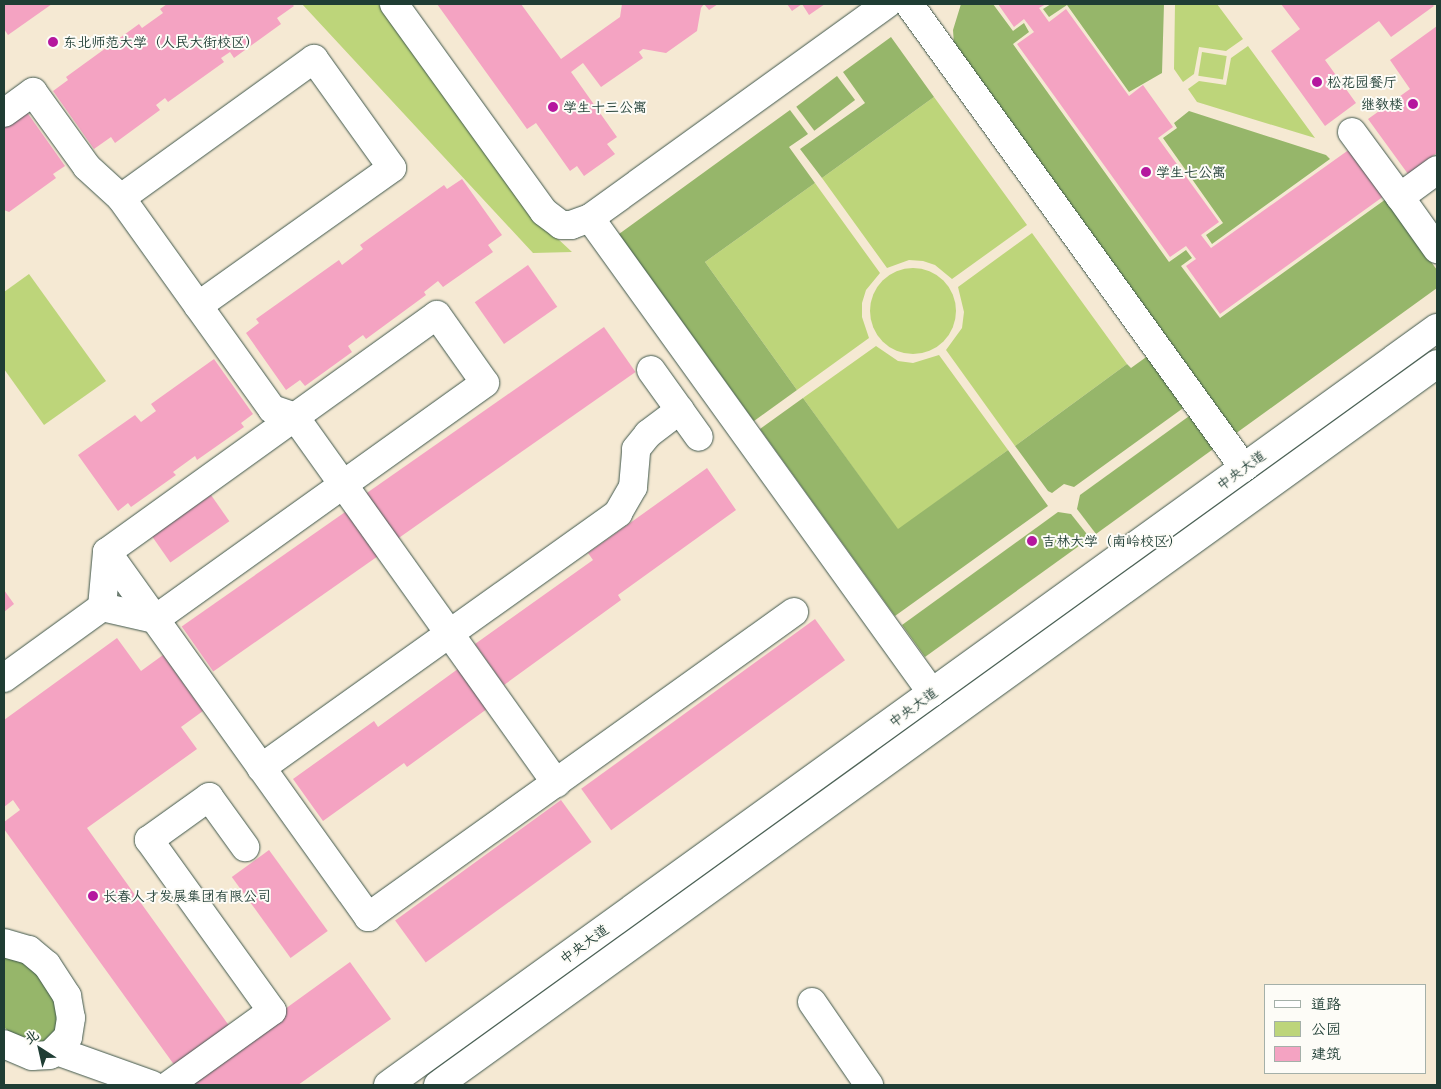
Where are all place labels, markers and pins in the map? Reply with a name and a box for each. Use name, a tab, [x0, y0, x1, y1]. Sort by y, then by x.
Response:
place label: 东北师范大学（人民大街校区）	[63, 34, 259, 50]
marker: 东北师范大学（人民大街校区）	[47, 36, 59, 48]
place label: 松花园餐厅	[1327, 74, 1397, 90]
marker: 松花园餐厅	[1311, 76, 1323, 88]
place label: 继教楼	[1361, 96, 1403, 112]
marker: 继教楼	[1407, 98, 1419, 110]
place label: 学生十三公寓	[563, 99, 647, 115]
marker: 学生十三公寓	[547, 101, 559, 113]
place label: 学生七公寓	[1156, 164, 1226, 180]
marker: 学生七公寓	[1140, 166, 1152, 178]
place label: 吉林大学（南岭校区）	[1042, 533, 1182, 549]
marker: 吉林大学（南岭校区）	[1026, 535, 1038, 547]
place label: 长春人才发展集团有限公司	[103, 888, 271, 904]
marker: 长春人才发展集团有限公司	[87, 890, 99, 902]

